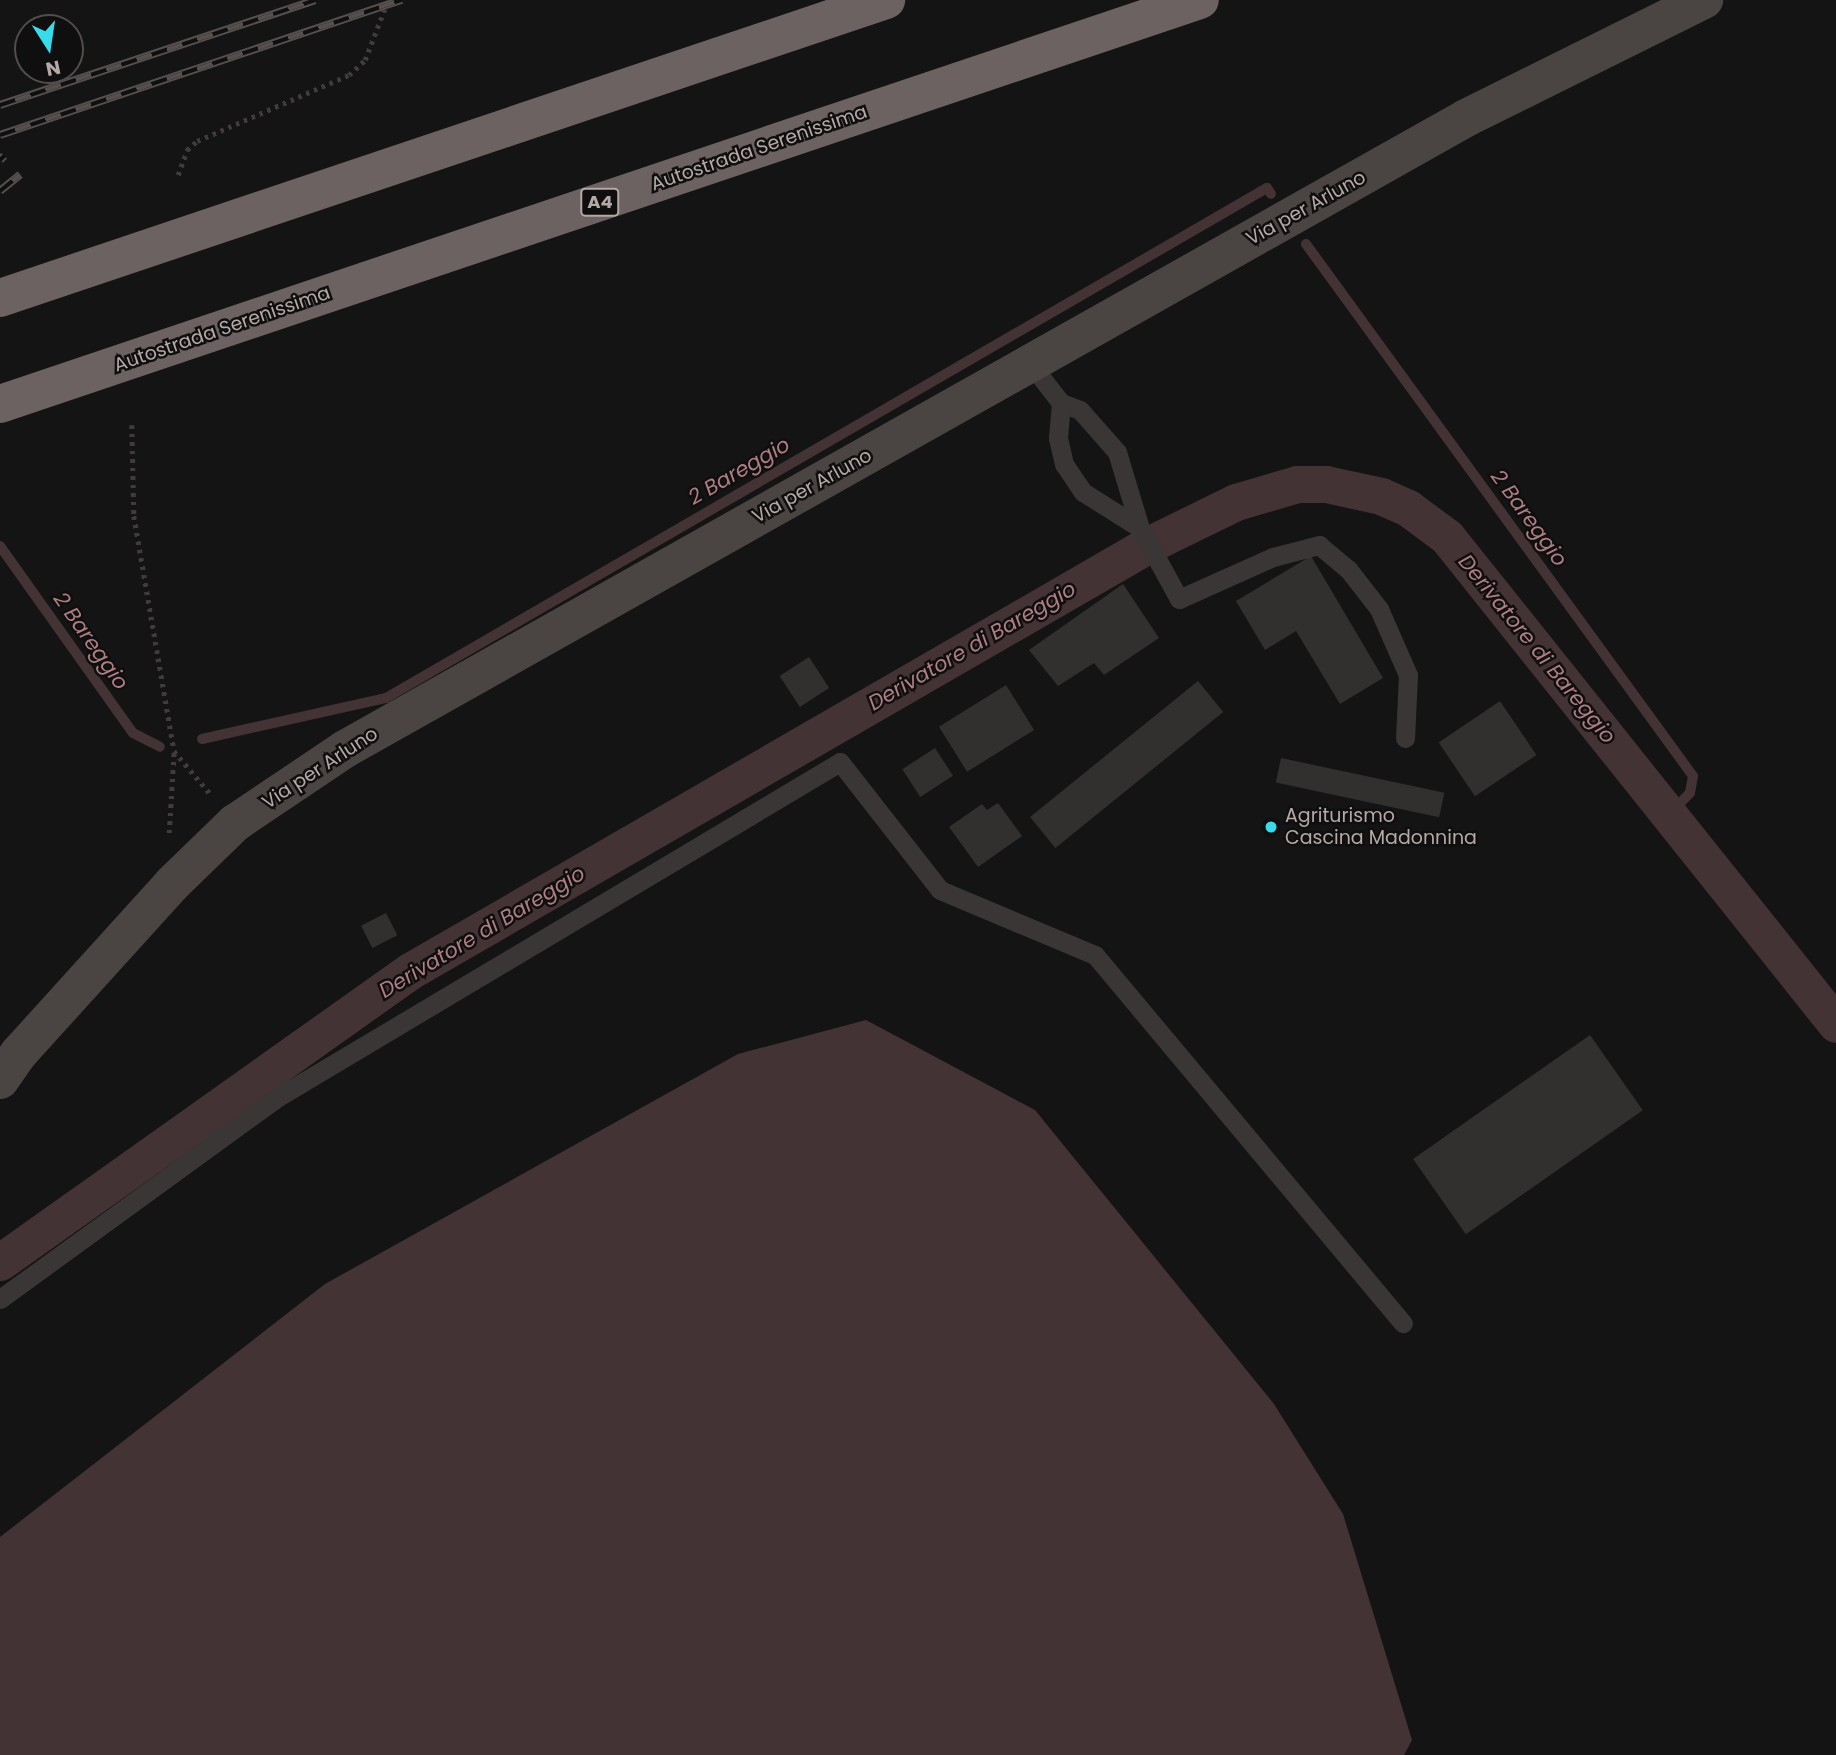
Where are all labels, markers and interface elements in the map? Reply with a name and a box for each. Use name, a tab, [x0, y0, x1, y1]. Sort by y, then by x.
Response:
north arrow	[14, 14, 84, 84]
text: N	[43, 53, 63, 83]
street label: Autostrada Serenissima	[648, 100, 870, 196]
street label: Via per Arluno	[1242, 166, 1370, 250]
road number: A4	[579, 188, 621, 216]
street label: Autostrada Serenissima	[111, 281, 333, 377]
water label: 2 Bareggio	[684, 432, 794, 510]
street label: Via per Arluno	[748, 444, 876, 528]
water label: 2 Bareggio	[1486, 465, 1572, 571]
water label: Derivatore di Bareggio	[1453, 550, 1621, 748]
water label: Derivatore di Bareggio	[864, 576, 1080, 716]
water label: 2 Bareggio	[48, 587, 134, 695]
street label: Via per Arluno	[258, 722, 382, 814]
place label: Agriturismo Cascina Madonnina	[1285, 805, 1477, 849]
marker: Agriturismo Cascina Madonnina	[1263, 819, 1279, 835]
water label: Derivatore di Bareggio	[375, 861, 589, 1003]

